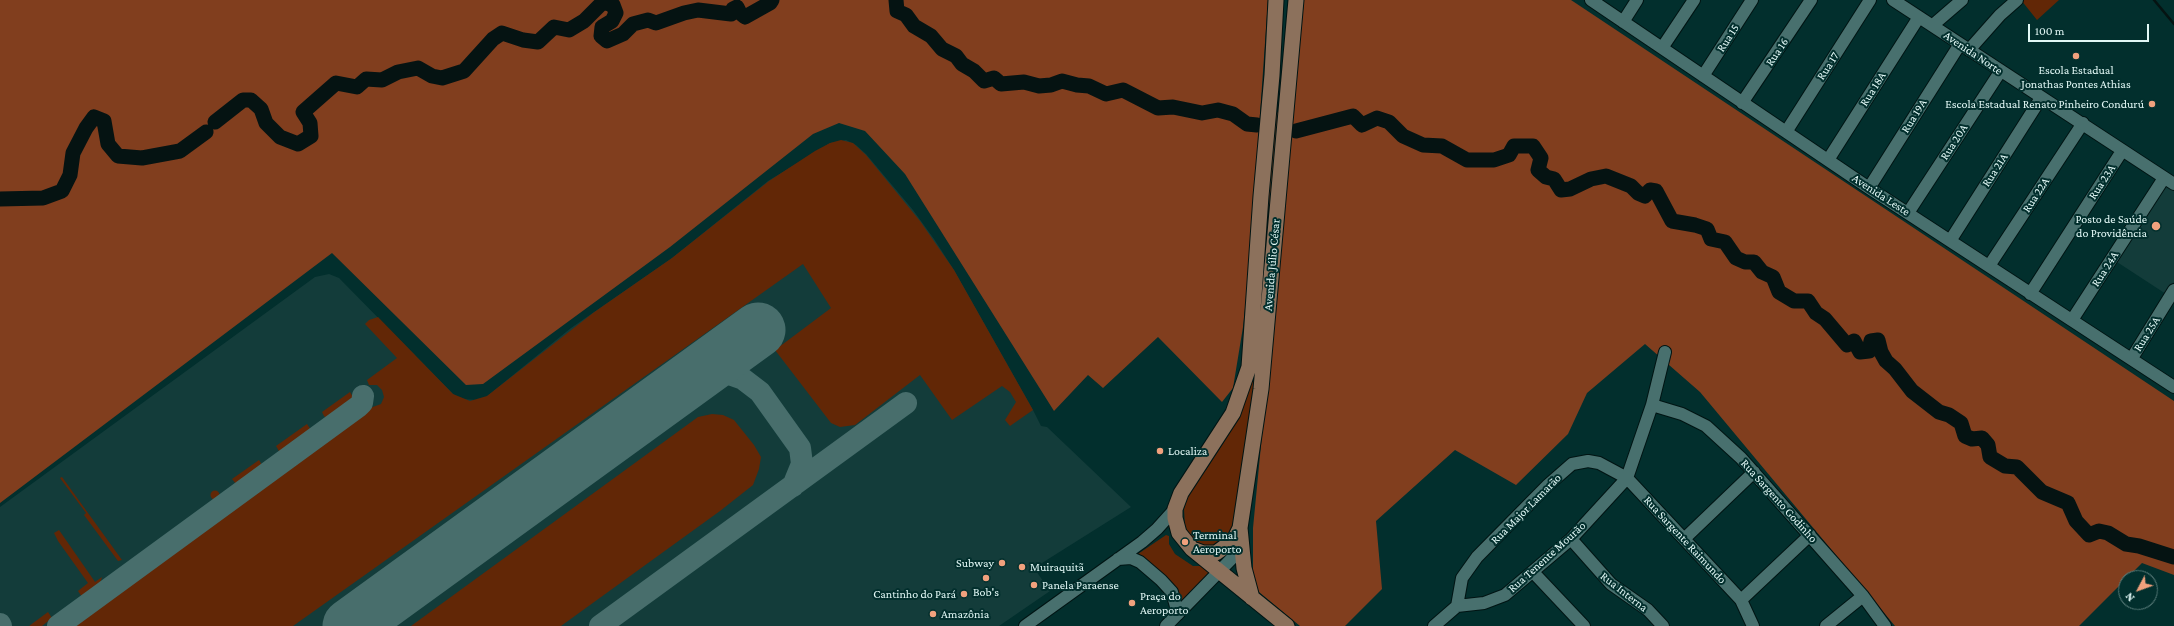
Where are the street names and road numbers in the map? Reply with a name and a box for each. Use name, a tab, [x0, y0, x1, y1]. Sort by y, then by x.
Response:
street label: Rua 15	[1714, 21, 1742, 55]
street label: Avenida Norte	[1941, 28, 2005, 78]
street label: Rua 16	[1762, 35, 1792, 69]
street label: Rua 17	[1814, 49, 1842, 83]
street label: Rua 18A	[1857, 69, 1889, 109]
street label: Rua 19A	[1898, 96, 1930, 136]
street label: Rua 20A	[1937, 121, 1971, 163]
street label: Rua 21A	[1979, 150, 2011, 190]
street label: Rua 23A	[2085, 162, 2119, 202]
street label: Avenida Leste	[1849, 171, 1913, 219]
street label: Rua 22A	[2019, 175, 2053, 215]
street label: Avenida Júlio César	[1261, 218, 1283, 312]
street label: Rua 24A	[2088, 249, 2122, 289]
street label: Rua 25A	[2131, 314, 2163, 354]
street label: Rua Sargento Godinho	[1738, 456, 1820, 546]
street label: Rua Major Lamarão	[1488, 471, 1564, 547]
street label: Rua Sargente Raimundo	[1641, 493, 1729, 587]
street label: Rua Tenente Mourão	[1505, 518, 1589, 596]
street label: Rua Interna	[1597, 569, 1651, 615]

